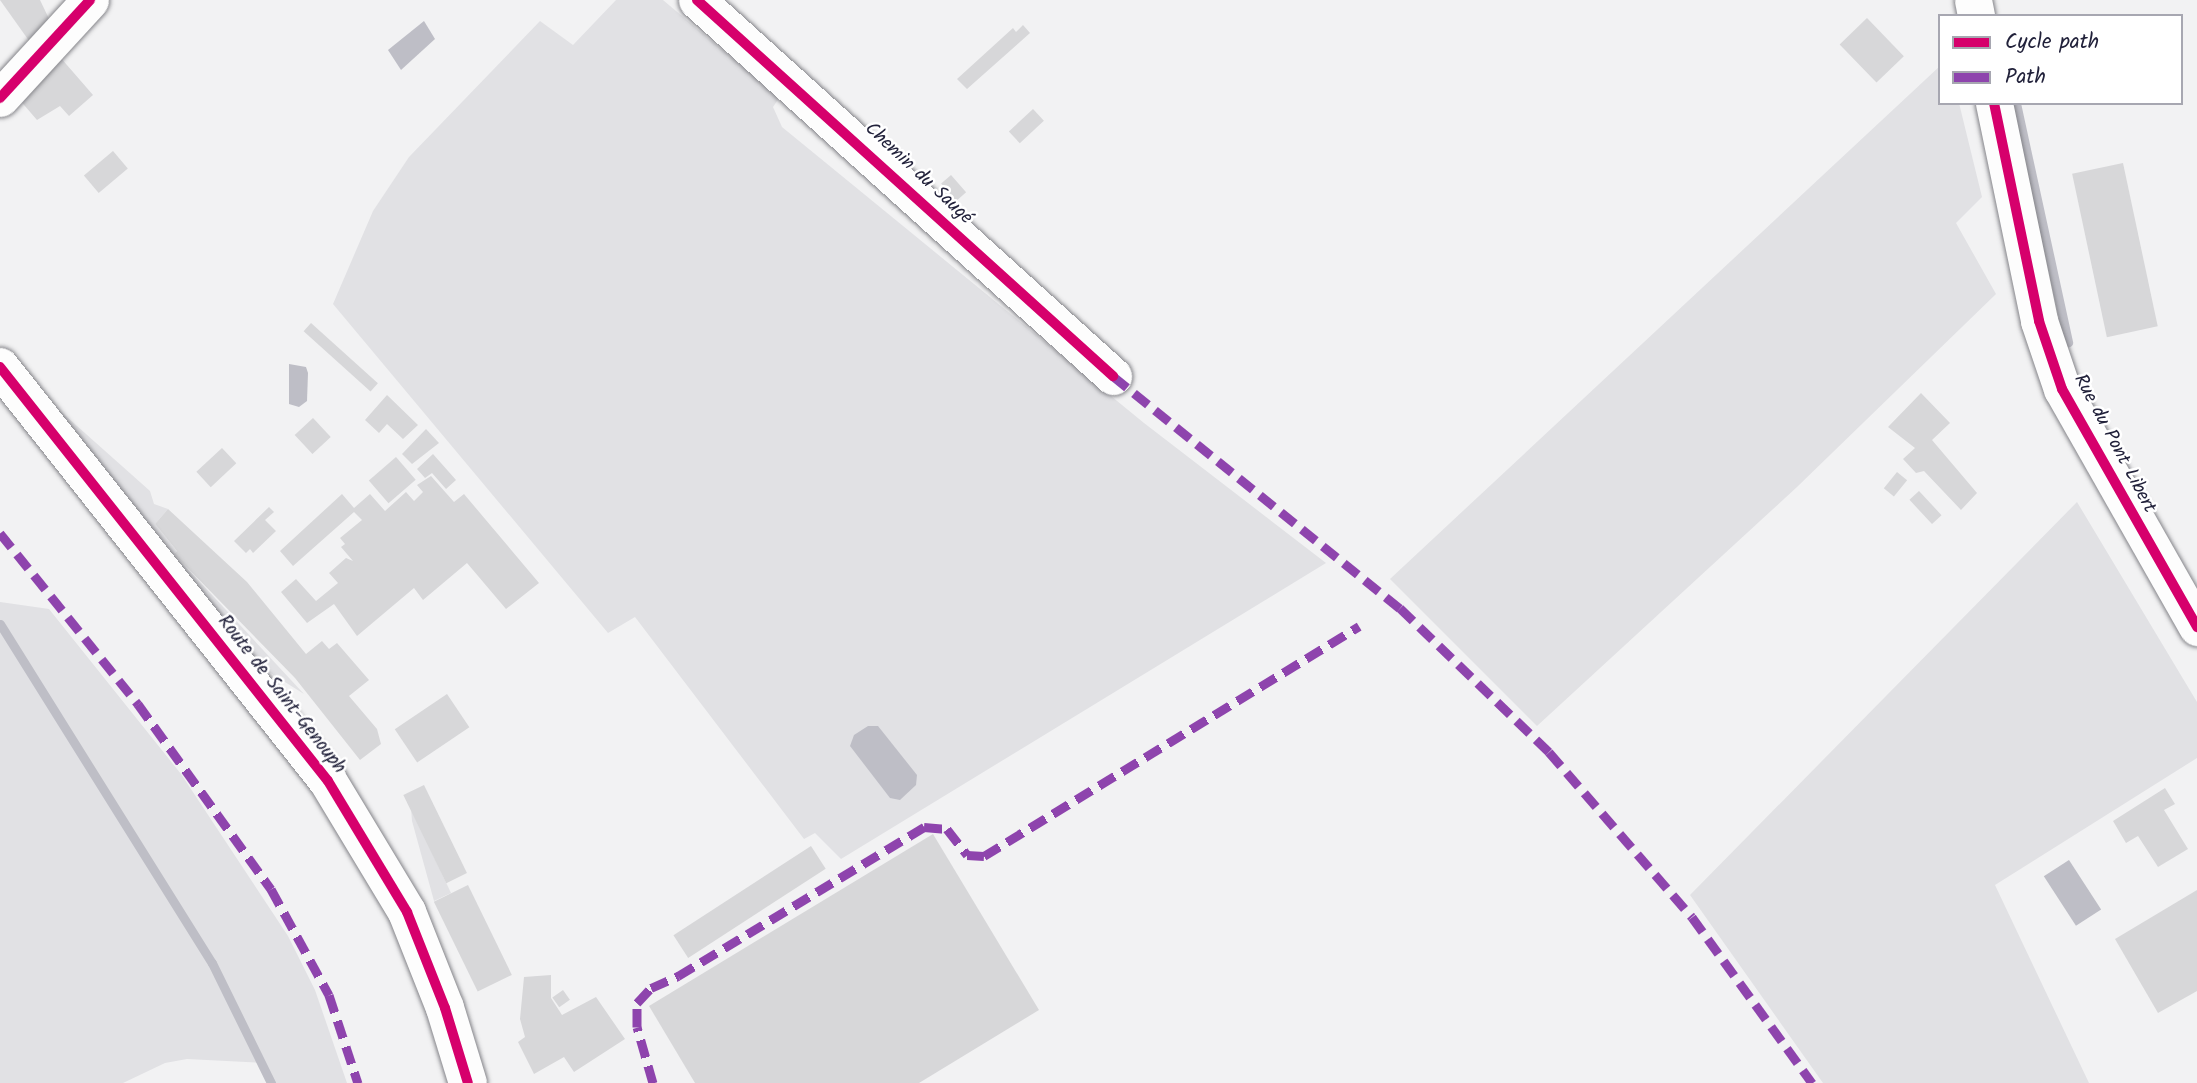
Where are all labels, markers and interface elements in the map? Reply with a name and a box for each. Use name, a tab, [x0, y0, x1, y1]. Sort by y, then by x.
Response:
legend	[1938, 14, 2183, 105]
text: Cycle path	[2005, 26, 2099, 59]
text: Path	[2005, 61, 2046, 94]
street label: Chemin du Saugé	[859, 118, 977, 230]
street label: Rue du Pont Libert	[2068, 371, 2160, 517]
street label: Route de Saint-Genouph	[212, 611, 350, 779]

